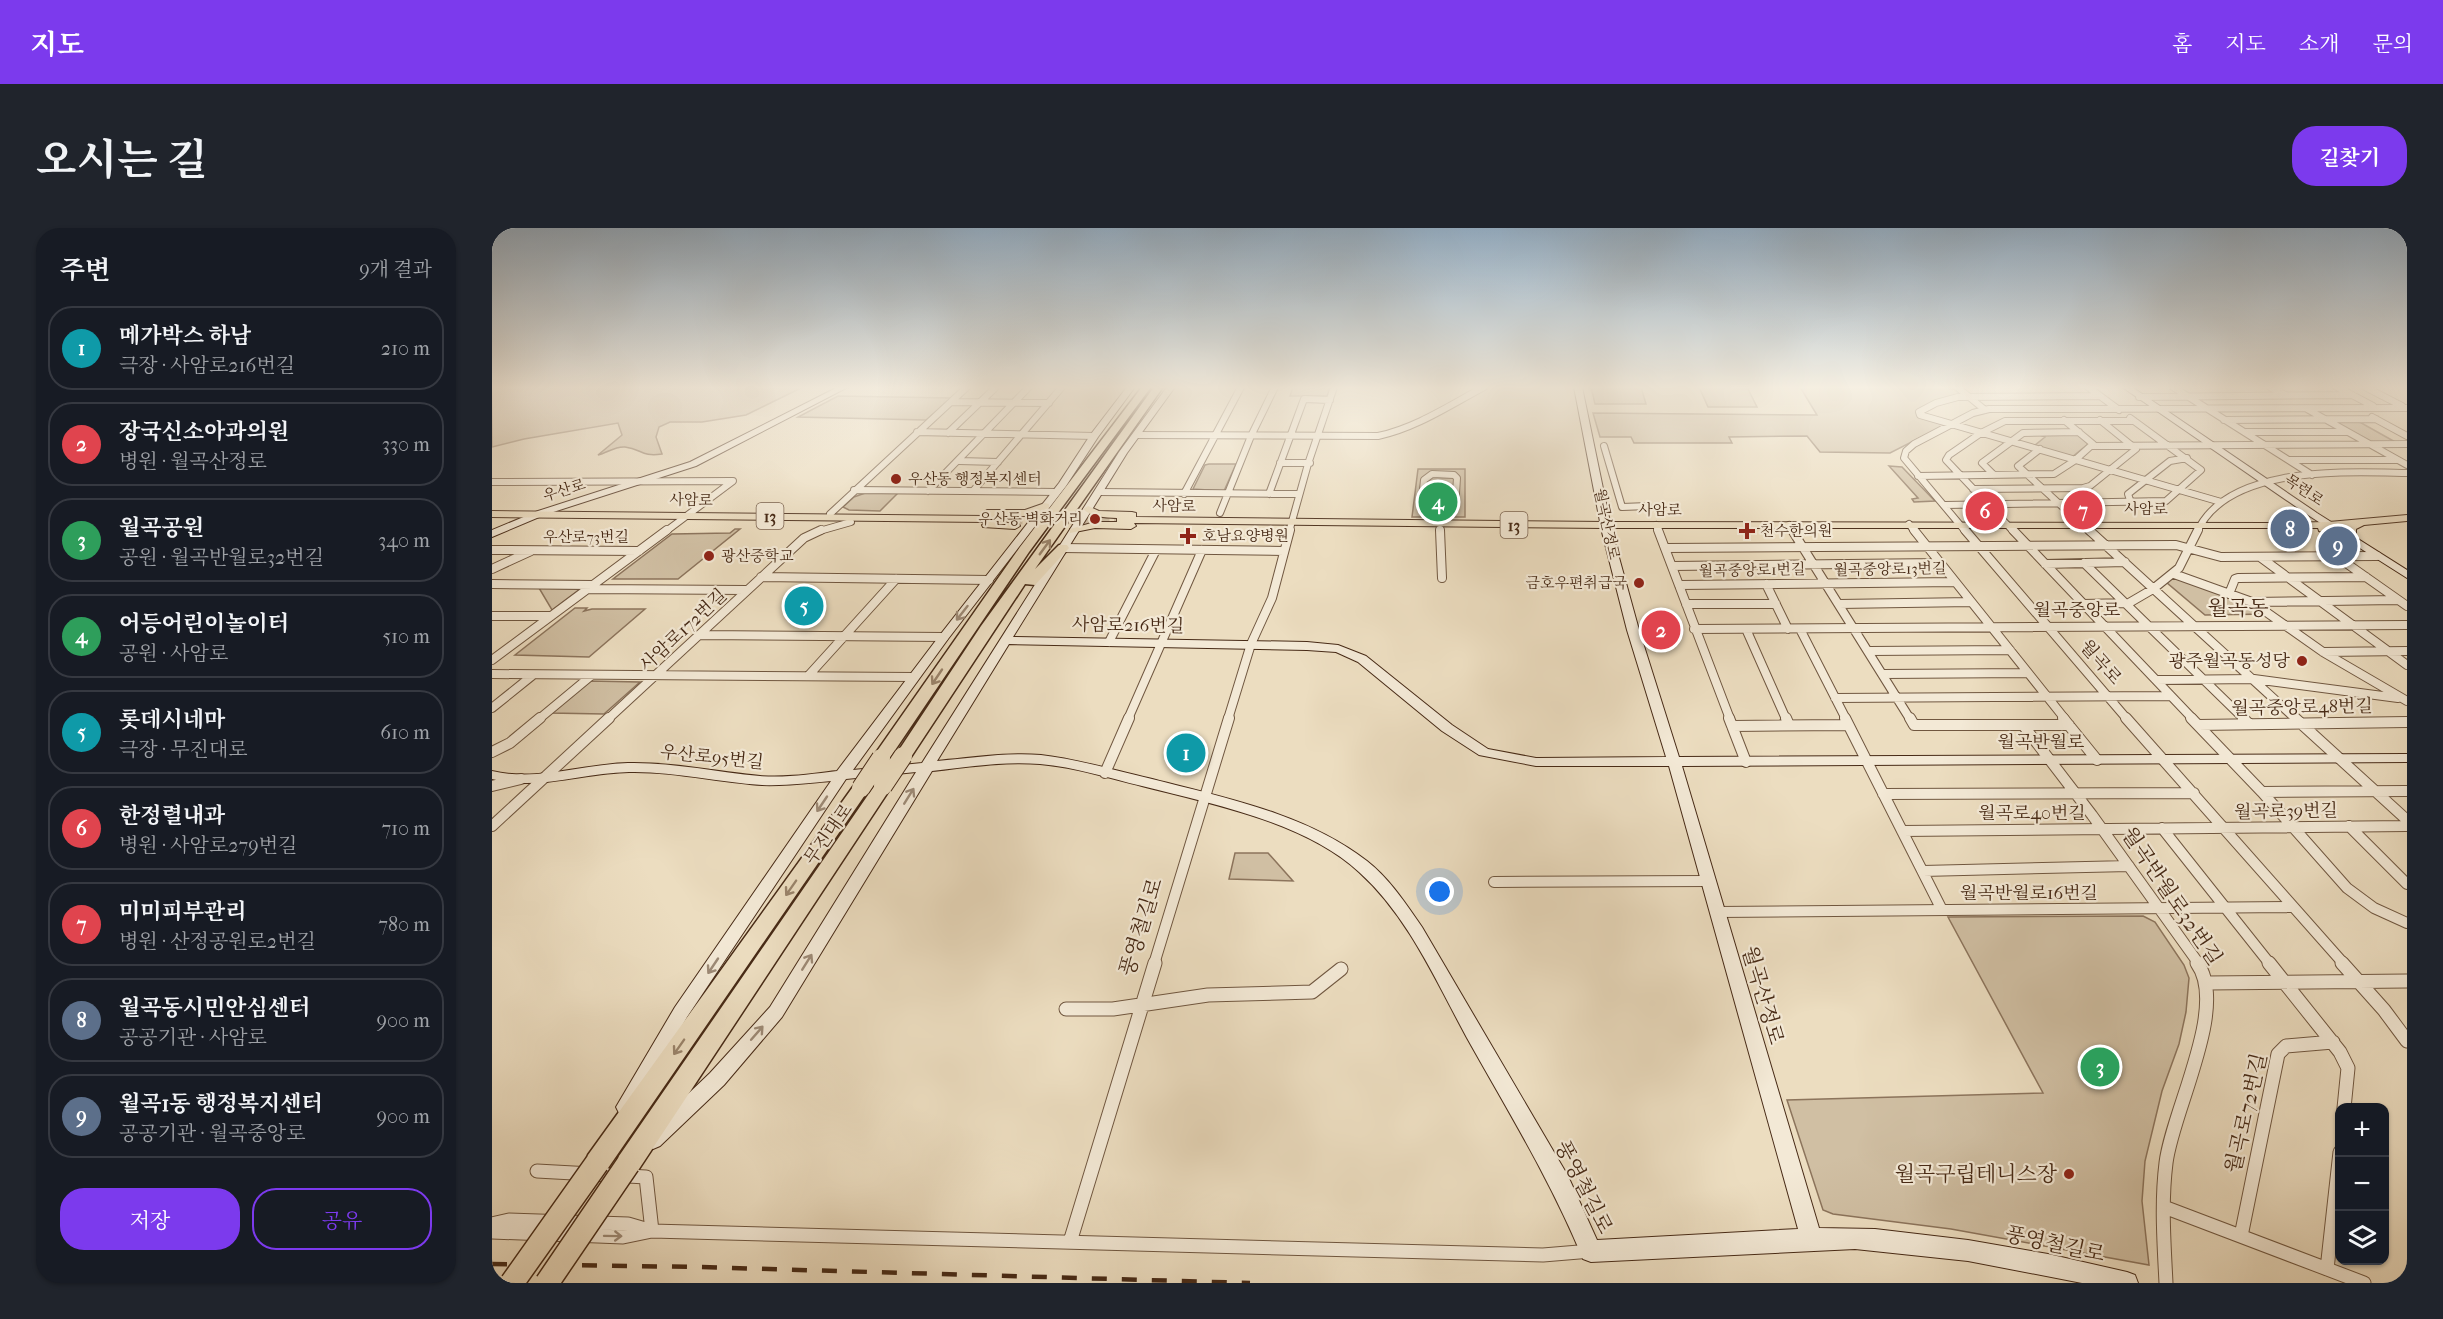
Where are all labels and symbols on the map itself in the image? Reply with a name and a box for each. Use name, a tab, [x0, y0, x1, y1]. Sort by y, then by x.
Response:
place label: 우산동 행정복지센터	[908, 470, 1042, 488]
street label: 목련로	[2281, 470, 2327, 510]
marker: 우산동 행정복지센터	[889, 472, 903, 486]
street label: 우산로	[541, 475, 588, 505]
pin: 4	[1418, 480, 1458, 524]
street label: 월곡산정로	[1591, 487, 1623, 562]
pin: 6	[1966, 488, 2004, 534]
pin: 7	[2064, 488, 2102, 532]
street label: 사암로	[669, 491, 713, 509]
street label: 사암로	[1152, 497, 1196, 515]
street label: 사암로	[2124, 500, 2168, 518]
street label: 사암로	[1638, 501, 1682, 519]
road number: 13	[756, 503, 784, 529]
pin: 8	[2270, 506, 2310, 552]
place label: 우산동 벽화거리	[978, 510, 1083, 528]
marker: 우산동 벽화거리	[1088, 512, 1102, 526]
road number: 13	[1500, 512, 1528, 538]
marker: 천수한의원	[1738, 522, 1756, 540]
place label: 천수한의원	[1760, 522, 1832, 540]
pin: 9	[2318, 524, 2358, 568]
marker: 호남요양병원	[1179, 527, 1197, 545]
place label: 호남요양병원	[1202, 527, 1289, 545]
street label: 우산로73번길	[543, 528, 629, 546]
one-way arrow	[1039, 540, 1051, 556]
place label: 광산중학교	[721, 547, 794, 565]
marker: 광산중학교	[702, 549, 716, 563]
street label: 월곡중앙로13번길	[1833, 559, 1947, 579]
street label: 월곡중앙로1번길	[1698, 560, 1806, 580]
place label: 금호우편취급국	[1526, 574, 1628, 592]
marker: 금호우편취급국	[1632, 576, 1646, 590]
pin: 5	[784, 584, 824, 628]
street label: 사암로172번길	[635, 585, 731, 676]
district label: 월곡동	[2208, 596, 2268, 620]
street label: 월곡중앙로	[2034, 600, 2120, 621]
one-way arrow	[956, 605, 969, 621]
pin: 2	[1642, 608, 1680, 652]
street label: 사암로216번길	[1072, 614, 1184, 637]
street label: 월곡로	[2076, 636, 2126, 689]
place label: 광주월곡동성당	[2168, 651, 2291, 672]
marker: 광주월곡동성당	[2295, 654, 2309, 668]
one-way arrow	[931, 668, 943, 684]
street label: 월곡중앙로48번길	[2231, 696, 2373, 719]
pin: 1	[1166, 730, 1206, 776]
street label: 월곡반월로	[1998, 732, 2084, 753]
street label: 우산로95번길	[659, 742, 765, 773]
one-way arrow	[904, 788, 916, 805]
one-way arrow	[816, 796, 828, 812]
street label: 무진대로	[800, 800, 857, 869]
street label: 월곡로39번길	[2234, 800, 2338, 823]
street label: 월곡로40번길	[1978, 803, 2086, 824]
street label: 월곡반월로32번길	[2117, 822, 2227, 970]
street label: 풍영철길로	[1115, 875, 1167, 979]
your location	[1425, 877, 1454, 906]
one-way arrow	[785, 879, 797, 895]
street label: 월곡반월로16번길	[1960, 883, 2098, 904]
street label: 월곡산정로	[1737, 943, 1789, 1047]
one-way arrow	[801, 954, 813, 971]
one-way arrow	[707, 957, 719, 973]
one-way arrow	[750, 1026, 764, 1041]
one-way arrow	[673, 1038, 685, 1055]
pin: 3	[2080, 1044, 2120, 1090]
street label: 월곡로72번길	[2221, 1051, 2271, 1175]
street label: 풍영철길로	[1550, 1136, 1618, 1238]
place label: 월곡구립테니스장	[1895, 1162, 2058, 1186]
marker: 월곡구립테니스장	[2062, 1167, 2076, 1181]
street label: 풍영철길로	[2003, 1222, 2107, 1266]
one-way arrow	[603, 1230, 623, 1242]

